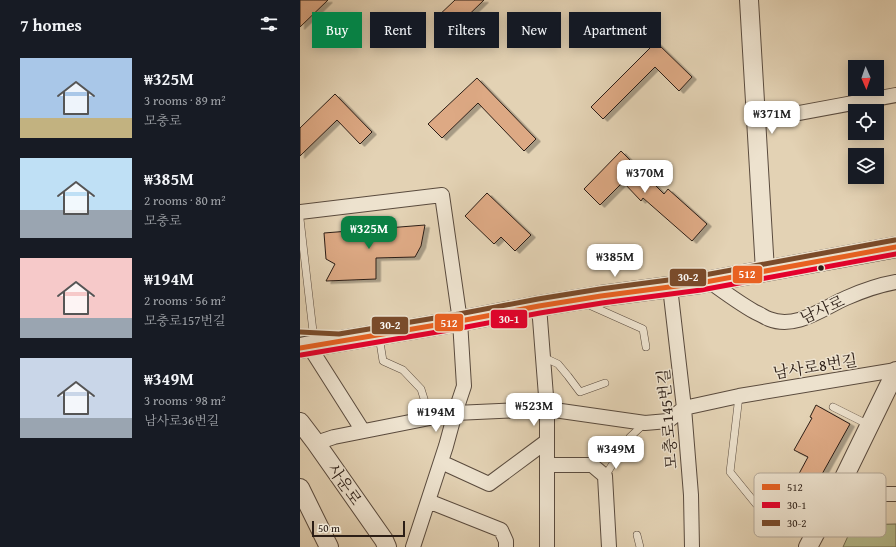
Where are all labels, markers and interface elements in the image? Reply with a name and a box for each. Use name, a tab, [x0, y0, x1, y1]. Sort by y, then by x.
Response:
text: 7 homes	[20, 12, 82, 37]
chip: Buy	[312, 12, 362, 48]
chip: Rent	[370, 12, 426, 48]
chip: Filters	[434, 12, 499, 48]
chip: New	[507, 12, 561, 48]
chip: Apartment	[569, 12, 661, 48]
icon: filters	[258, 13, 280, 35]
north arrow	[848, 60, 884, 96]
map controls	[848, 60, 884, 184]
text: ₩325M	[144, 66, 194, 91]
icon: home	[52, 74, 100, 122]
text: 3 rooms · 89 m²	[144, 91, 226, 110]
pin: ₩371M	[744, 101, 800, 135]
text: ₩371M	[753, 104, 791, 123]
button: locate	[848, 104, 884, 140]
text: 모충로	[144, 111, 182, 130]
button: layers	[848, 148, 884, 184]
pin: ₩370M	[617, 160, 673, 194]
text: ₩370M	[626, 163, 664, 182]
text: ₩385M	[144, 166, 194, 191]
icon: home	[52, 174, 100, 222]
text: 2 rooms · 80 m²	[144, 191, 226, 210]
text: 모충로	[144, 211, 182, 230]
pin: ₩325M	[341, 216, 397, 250]
text: ₩325M	[350, 219, 388, 238]
pin: ₩385M	[587, 244, 643, 278]
text: ₩385M	[596, 247, 634, 266]
unlabelled marker	[816, 263, 826, 273]
line badge: 512	[732, 265, 763, 284]
text: ₩194M	[144, 266, 194, 291]
text: 512	[738, 266, 756, 282]
line badge: 30-2	[669, 268, 707, 287]
text: 30-2	[677, 269, 699, 285]
icon: home	[52, 274, 100, 322]
street label: 남사로	[796, 288, 849, 329]
text: 2 rooms · 56 m²	[144, 291, 226, 310]
line badge: 30-1	[490, 309, 528, 329]
text: 모충로157번길	[144, 311, 226, 330]
text: 30-1	[498, 311, 520, 327]
line badge: 512	[434, 313, 464, 332]
text: 512	[440, 315, 458, 331]
line badge: 30-2	[371, 316, 409, 335]
text: 30-2	[379, 317, 401, 333]
street label: 남사로8번길	[771, 348, 859, 384]
text: ₩349M	[144, 366, 194, 391]
street label: 모충로145번길	[651, 368, 683, 470]
icon: home	[52, 374, 100, 422]
text: 3 rooms · 98 m²	[144, 391, 226, 410]
pin: ₩523M	[506, 393, 562, 427]
text: ₩523M	[515, 396, 553, 415]
pin: ₩194M	[408, 399, 464, 433]
text: ₩194M	[417, 402, 455, 421]
text: 남사로36번길	[144, 411, 219, 430]
pin: ₩349M	[588, 436, 644, 470]
text: ₩349M	[597, 439, 635, 458]
street label: 사운로	[322, 458, 368, 510]
legend	[754, 473, 886, 537]
text: 512	[787, 479, 803, 495]
text: 30-1	[787, 497, 807, 513]
text: 30-2	[787, 515, 807, 531]
scale bar	[312, 519, 405, 538]
text: 50 m	[318, 520, 340, 536]

